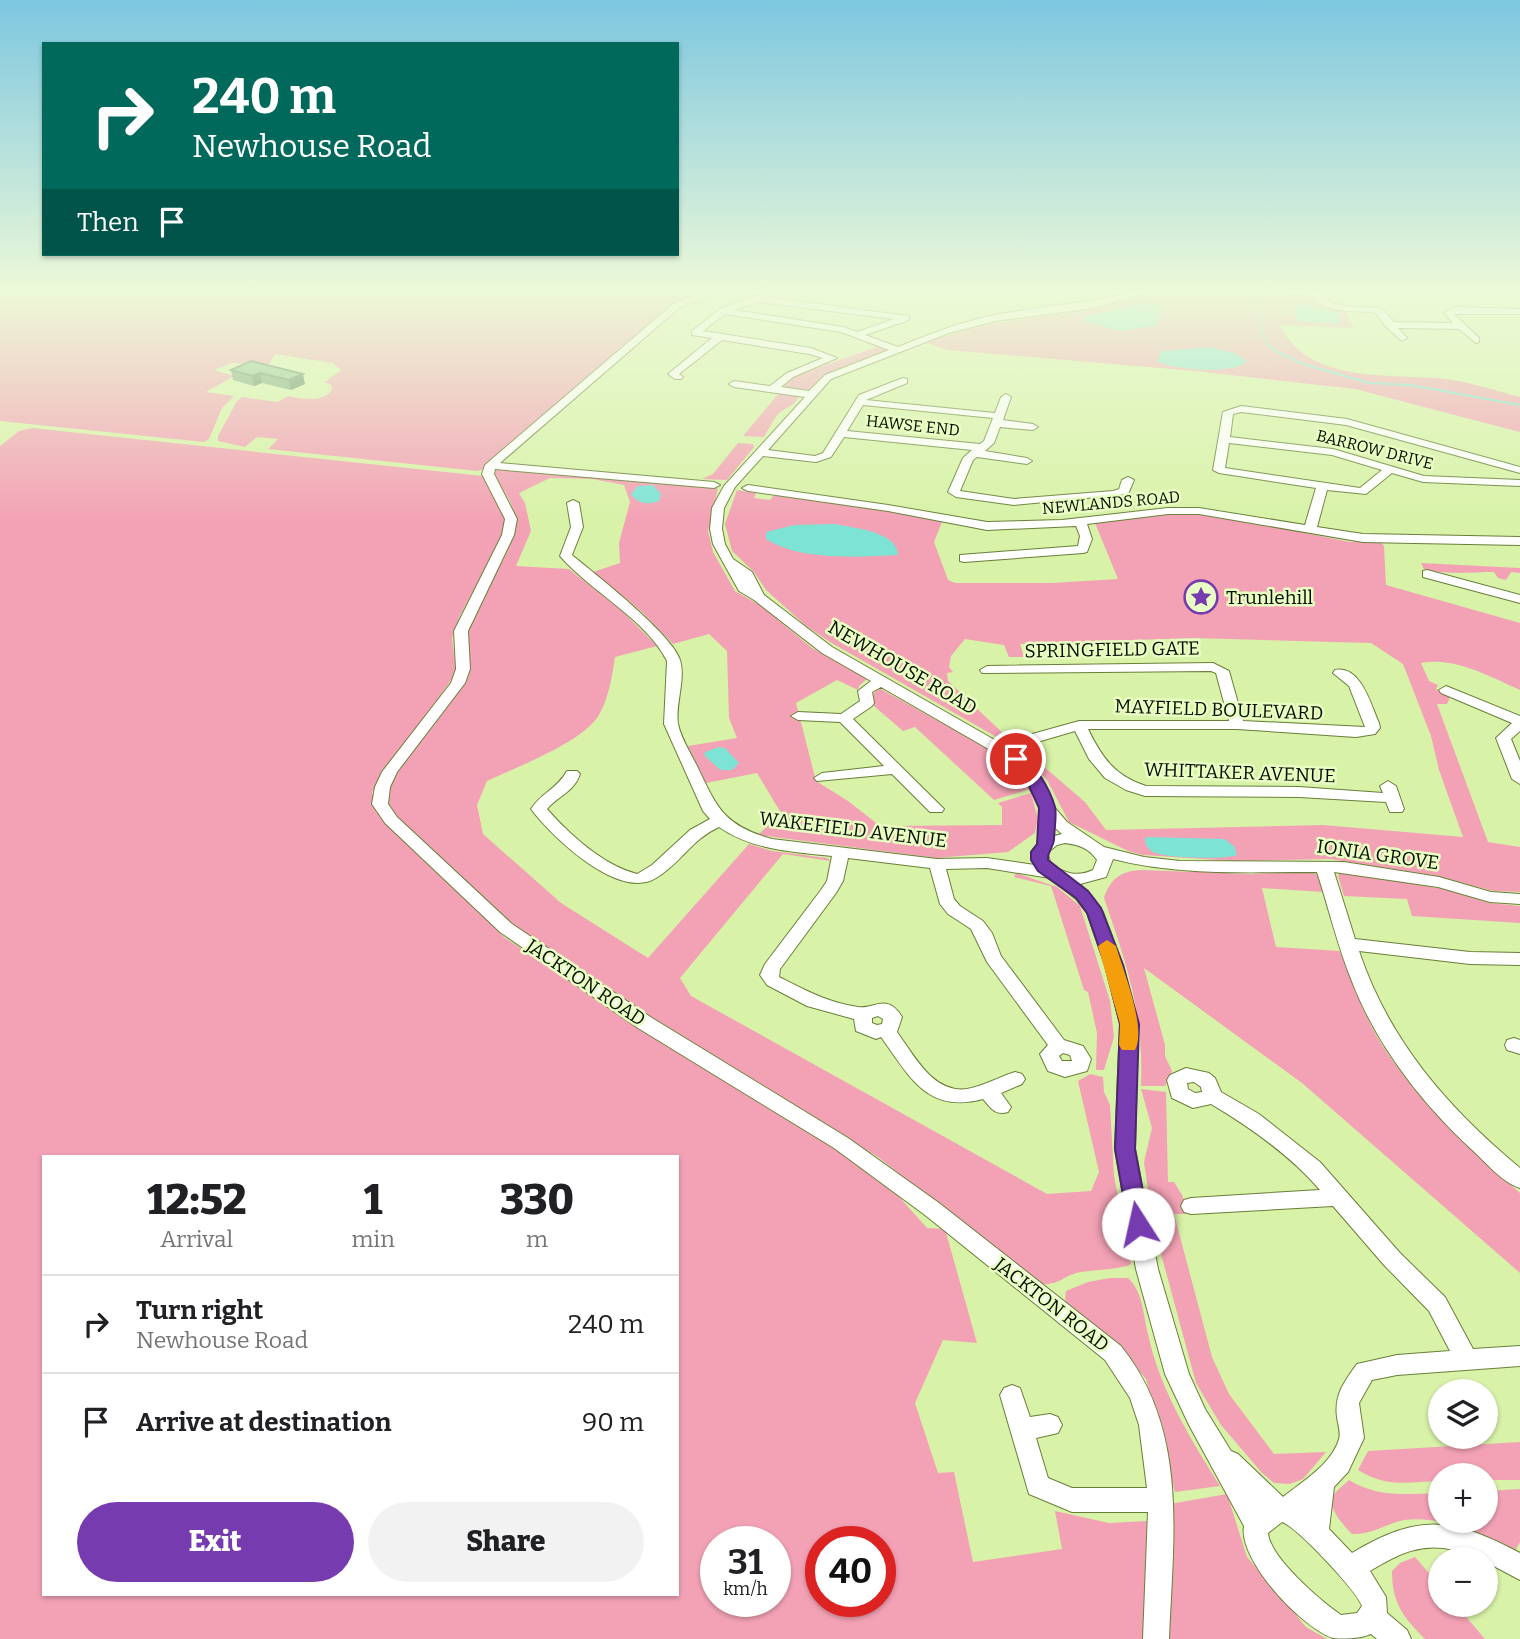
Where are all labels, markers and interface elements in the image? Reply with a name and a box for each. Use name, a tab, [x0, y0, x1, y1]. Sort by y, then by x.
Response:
text: 240 m	[192, 67, 336, 126]
icon: right	[77, 70, 168, 161]
text: Newhouse Road	[192, 127, 432, 165]
icon: arrive	[153, 203, 191, 241]
text: Then	[77, 207, 139, 238]
street label: HAWSE END	[865, 411, 961, 440]
street label: BARROW DRIVE	[1314, 426, 1435, 473]
street label: NEWLANDS ROAD	[1041, 487, 1181, 518]
place icon: Trunlehill	[1182, 578, 1220, 616]
place label: Trunlehill	[1226, 586, 1313, 609]
street label: NEWHOUSE ROAD	[824, 616, 981, 719]
street label: SPRINGFIELD GATE	[1024, 636, 1200, 663]
street label: MAYFIELD BOULEVARD	[1114, 694, 1324, 725]
pin	[986, 729, 1046, 789]
icon: arrive	[997, 740, 1035, 778]
street label: WHITTAKER AVENUE	[1144, 758, 1336, 787]
street label: WAKEFIELD AVENUE	[758, 807, 948, 852]
street label: IONIA GROVE	[1315, 835, 1441, 874]
street label: JACKTON ROAD	[521, 933, 650, 1031]
text: 12:52	[147, 1175, 247, 1225]
text: 1	[364, 1175, 382, 1225]
text: 330	[500, 1175, 574, 1225]
position arrow	[1101, 1187, 1175, 1261]
text: Arrival	[160, 1225, 233, 1253]
text: min	[351, 1225, 395, 1253]
text: m	[526, 1225, 548, 1253]
street label: JACKTON ROAD	[989, 1252, 1114, 1356]
text: Turn right	[136, 1295, 263, 1326]
icon: right	[77, 1305, 115, 1343]
text: 240 m	[568, 1309, 644, 1340]
text: Newhouse Road	[136, 1326, 308, 1354]
map controls	[1428, 1379, 1498, 1617]
button: layers	[1428, 1379, 1498, 1449]
icon: arrive	[77, 1403, 115, 1441]
text: Arrive at destination	[136, 1407, 391, 1438]
text: 90 m	[582, 1407, 644, 1438]
button: +	[1428, 1463, 1498, 1533]
button: Exit	[77, 1502, 354, 1582]
button: Share	[368, 1502, 644, 1582]
speed limit sign: 40	[805, 1526, 896, 1617]
text: 31	[728, 1541, 763, 1583]
button: −	[1428, 1547, 1498, 1617]
text: km/h	[723, 1578, 768, 1600]

